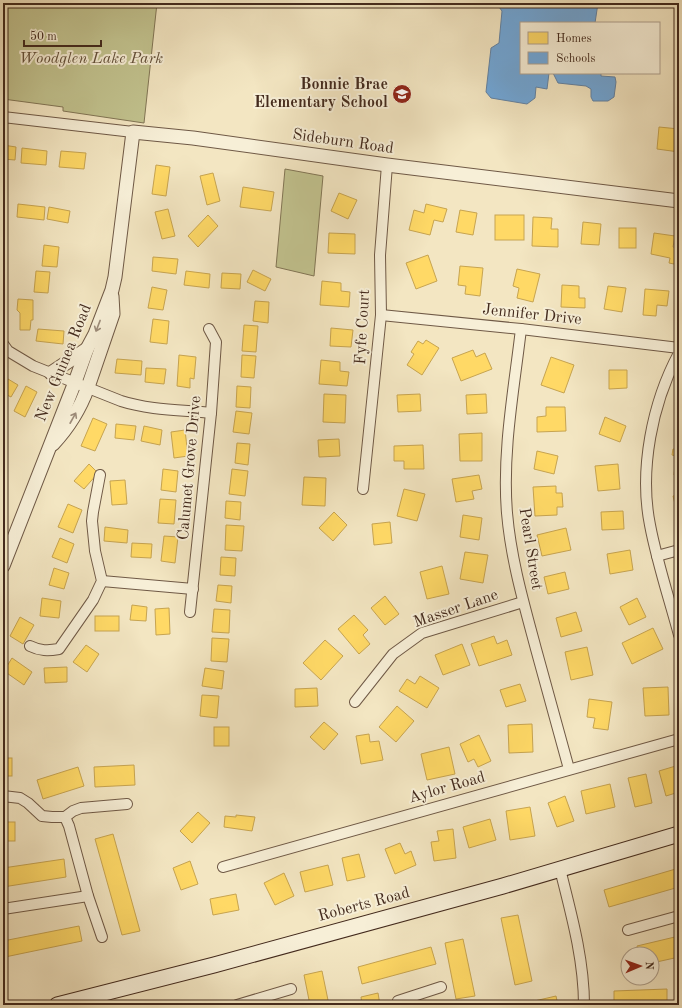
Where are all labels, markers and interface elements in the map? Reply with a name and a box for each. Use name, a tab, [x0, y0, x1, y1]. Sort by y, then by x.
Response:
scale bar	[24, 22, 101, 48]
legend	[520, 22, 660, 74]
text: 50 m	[30, 30, 57, 43]
text: Homes	[556, 33, 592, 45]
park label: Woodglen Lake Park	[19, 51, 163, 67]
text: Schools	[556, 53, 596, 65]
place label: Bonnie Brae Elementary School	[254, 77, 388, 111]
school or university icon: Bonnie Brae Elementary School	[391, 83, 413, 105]
street label: Sideburn Road	[291, 127, 395, 157]
street label: Fyfe Court	[353, 288, 373, 365]
street label: New Guinea Road	[33, 302, 95, 424]
street label: Jennifer Drive	[482, 302, 582, 328]
one-way arrow	[93, 320, 101, 332]
street label: Calumet Grove Drive	[176, 395, 204, 541]
one-way arrow	[69, 412, 77, 424]
street label: Pearl Street	[516, 507, 544, 592]
street label: Masser Lane	[412, 587, 500, 631]
street label: Aylor Road	[407, 769, 487, 807]
street label: Roberts Road	[316, 885, 412, 925]
north arrow	[620, 946, 660, 986]
text: N	[643, 961, 654, 971]

